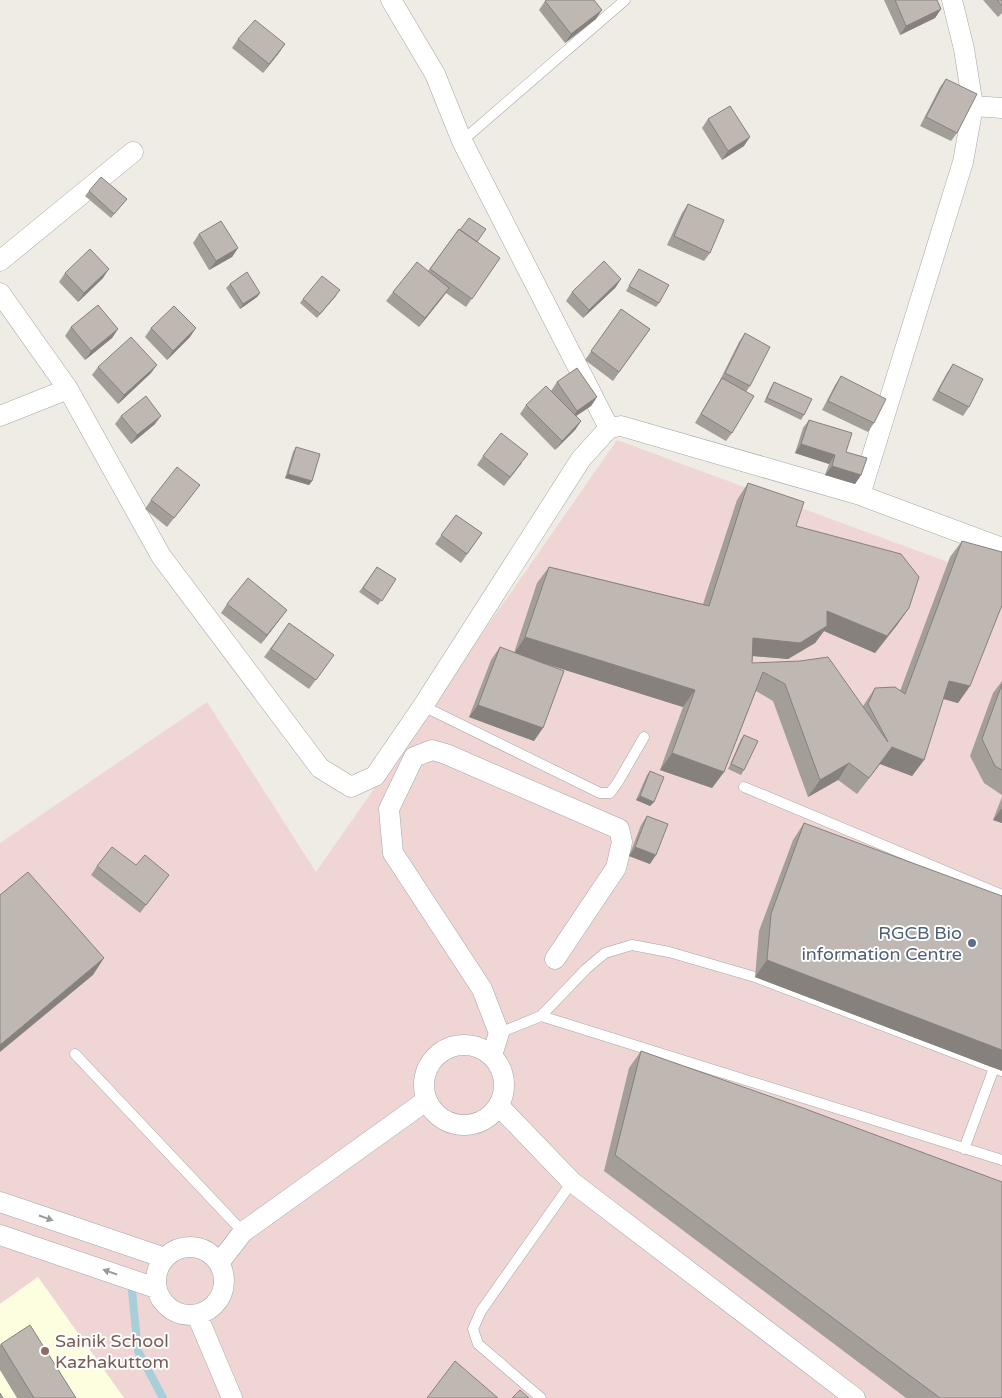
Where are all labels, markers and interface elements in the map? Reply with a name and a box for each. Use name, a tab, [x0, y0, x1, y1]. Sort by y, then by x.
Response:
place label: RGCB Bio information Centre	[801, 922, 962, 965]
marker: RGCB Bio information Centre	[966, 937, 978, 949]
one-way arrow	[39, 1214, 54, 1222]
one-way arrow	[102, 1268, 117, 1276]
place label: Sainik School Kazhakuttom	[55, 1330, 169, 1373]
marker: Sainik School Kazhakuttom	[39, 1345, 51, 1357]

